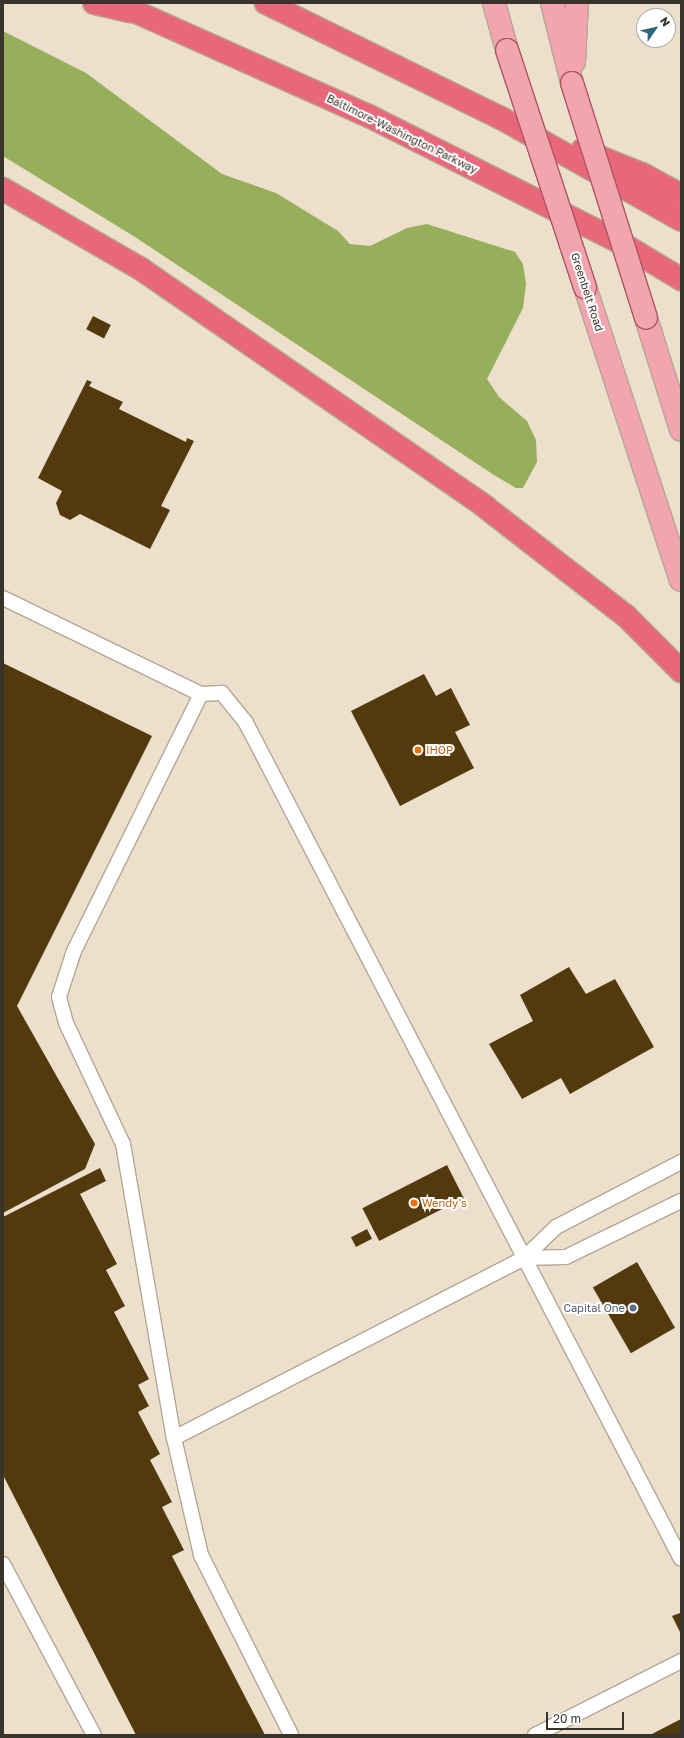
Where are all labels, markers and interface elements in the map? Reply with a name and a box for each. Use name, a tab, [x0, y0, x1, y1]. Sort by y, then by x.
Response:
north arrow	[636, 8, 676, 48]
text: N	[658, 14, 673, 29]
street label: Baltimore-Washington Parkway	[325, 92, 479, 176]
street label: Greenbelt Road	[568, 251, 606, 333]
place label: IHOP	[426, 743, 453, 757]
marker: IHOP	[413, 745, 423, 755]
place label: Wendy's	[422, 1196, 467, 1210]
marker: Wendy's	[409, 1198, 419, 1208]
place label: Capital One	[563, 1301, 625, 1315]
marker: Capital One	[628, 1303, 638, 1313]
scale bar	[548, 1704, 626, 1730]
text: 20 m	[553, 1711, 581, 1726]

